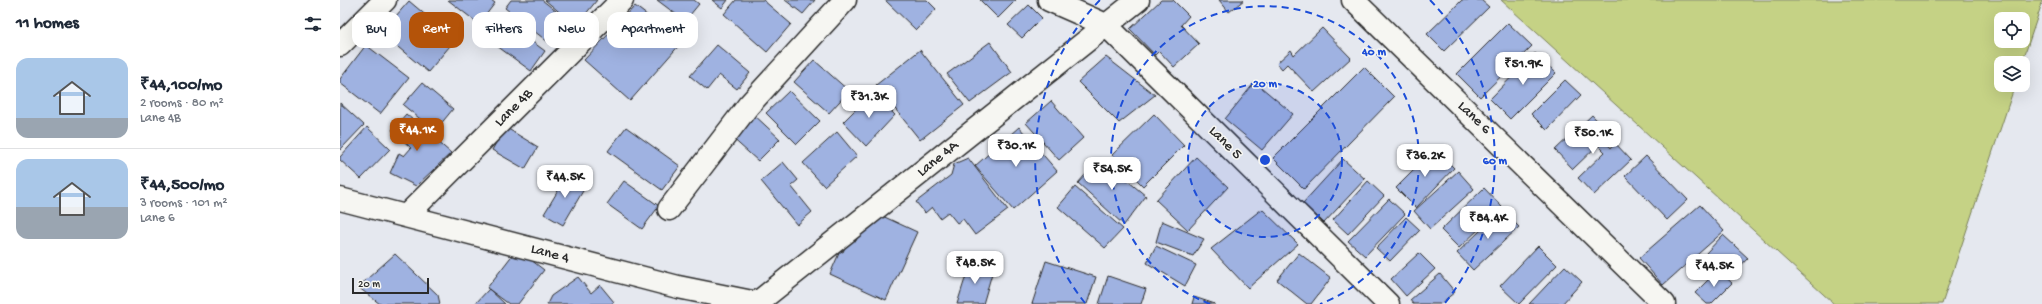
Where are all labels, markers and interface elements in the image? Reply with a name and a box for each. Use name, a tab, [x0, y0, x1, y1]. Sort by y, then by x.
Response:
chip: Buy	[352, 12, 401, 48]
chip: Rent	[409, 12, 464, 48]
chip: Filters	[472, 12, 536, 48]
chip: New	[544, 12, 599, 48]
chip: Apartment	[607, 12, 698, 48]
map controls	[1994, 12, 2030, 92]
button: locate	[1994, 12, 2030, 48]
icon: filters	[302, 13, 324, 35]
text: 11 homes	[16, 14, 79, 34]
text: 40 m	[1361, 46, 1386, 60]
pin: ₹51.9K	[1490, 52, 1556, 86]
button: layers	[1994, 56, 2030, 92]
text: ₹51.9K	[1504, 57, 1542, 72]
icon: home	[48, 74, 96, 122]
text: ₹44,100/mo	[140, 76, 222, 96]
text: 20 m	[1253, 78, 1278, 92]
street label: Lane 4B	[491, 85, 537, 131]
pin: ₹31.3K	[836, 85, 902, 119]
text: ₹31.3K	[850, 90, 888, 105]
text: 2 rooms · 80 m²	[140, 96, 224, 111]
street label: Lane 6	[1453, 98, 1495, 139]
text: Lane 4B	[140, 111, 181, 126]
pin: ₹44.1K	[384, 118, 450, 152]
pin: ₹50.1K	[1560, 121, 1626, 155]
street label: Lane 5	[1204, 122, 1246, 164]
text: ₹44.1K	[399, 123, 435, 138]
text: ₹50.1K	[1574, 126, 1612, 141]
pin: ₹30.1K	[983, 134, 1049, 168]
street label: Lane 4A	[914, 136, 963, 181]
text: ₹30.1K	[997, 139, 1035, 154]
pin: ₹36.2K	[1392, 144, 1458, 178]
text: ₹36.2K	[1406, 149, 1444, 164]
centre of rings	[1258, 153, 1272, 167]
text: 60 m	[1483, 155, 1508, 169]
pin: ₹54.5K	[1079, 157, 1145, 191]
text: ₹54.5K	[1093, 162, 1131, 177]
pin: ₹44.5K	[532, 165, 598, 199]
text: ₹44.5K	[546, 170, 584, 185]
icon: home	[48, 175, 96, 223]
text: ₹44,500/mo	[140, 176, 224, 196]
text: 3 rooms · 101 m²	[140, 196, 228, 211]
pin: ₹84.4K	[1455, 206, 1521, 240]
text: Lane 6	[140, 211, 175, 226]
text: ₹84.4K	[1469, 211, 1507, 226]
street label: Lane 4	[529, 240, 571, 268]
pin: ₹48.5K	[942, 251, 1008, 285]
pin: ₹44.5K	[1681, 254, 1747, 288]
text: ₹48.5K	[956, 256, 994, 271]
text: ₹44.5K	[1695, 259, 1733, 274]
scale bar	[352, 276, 429, 295]
text: 20 m	[358, 279, 380, 291]

